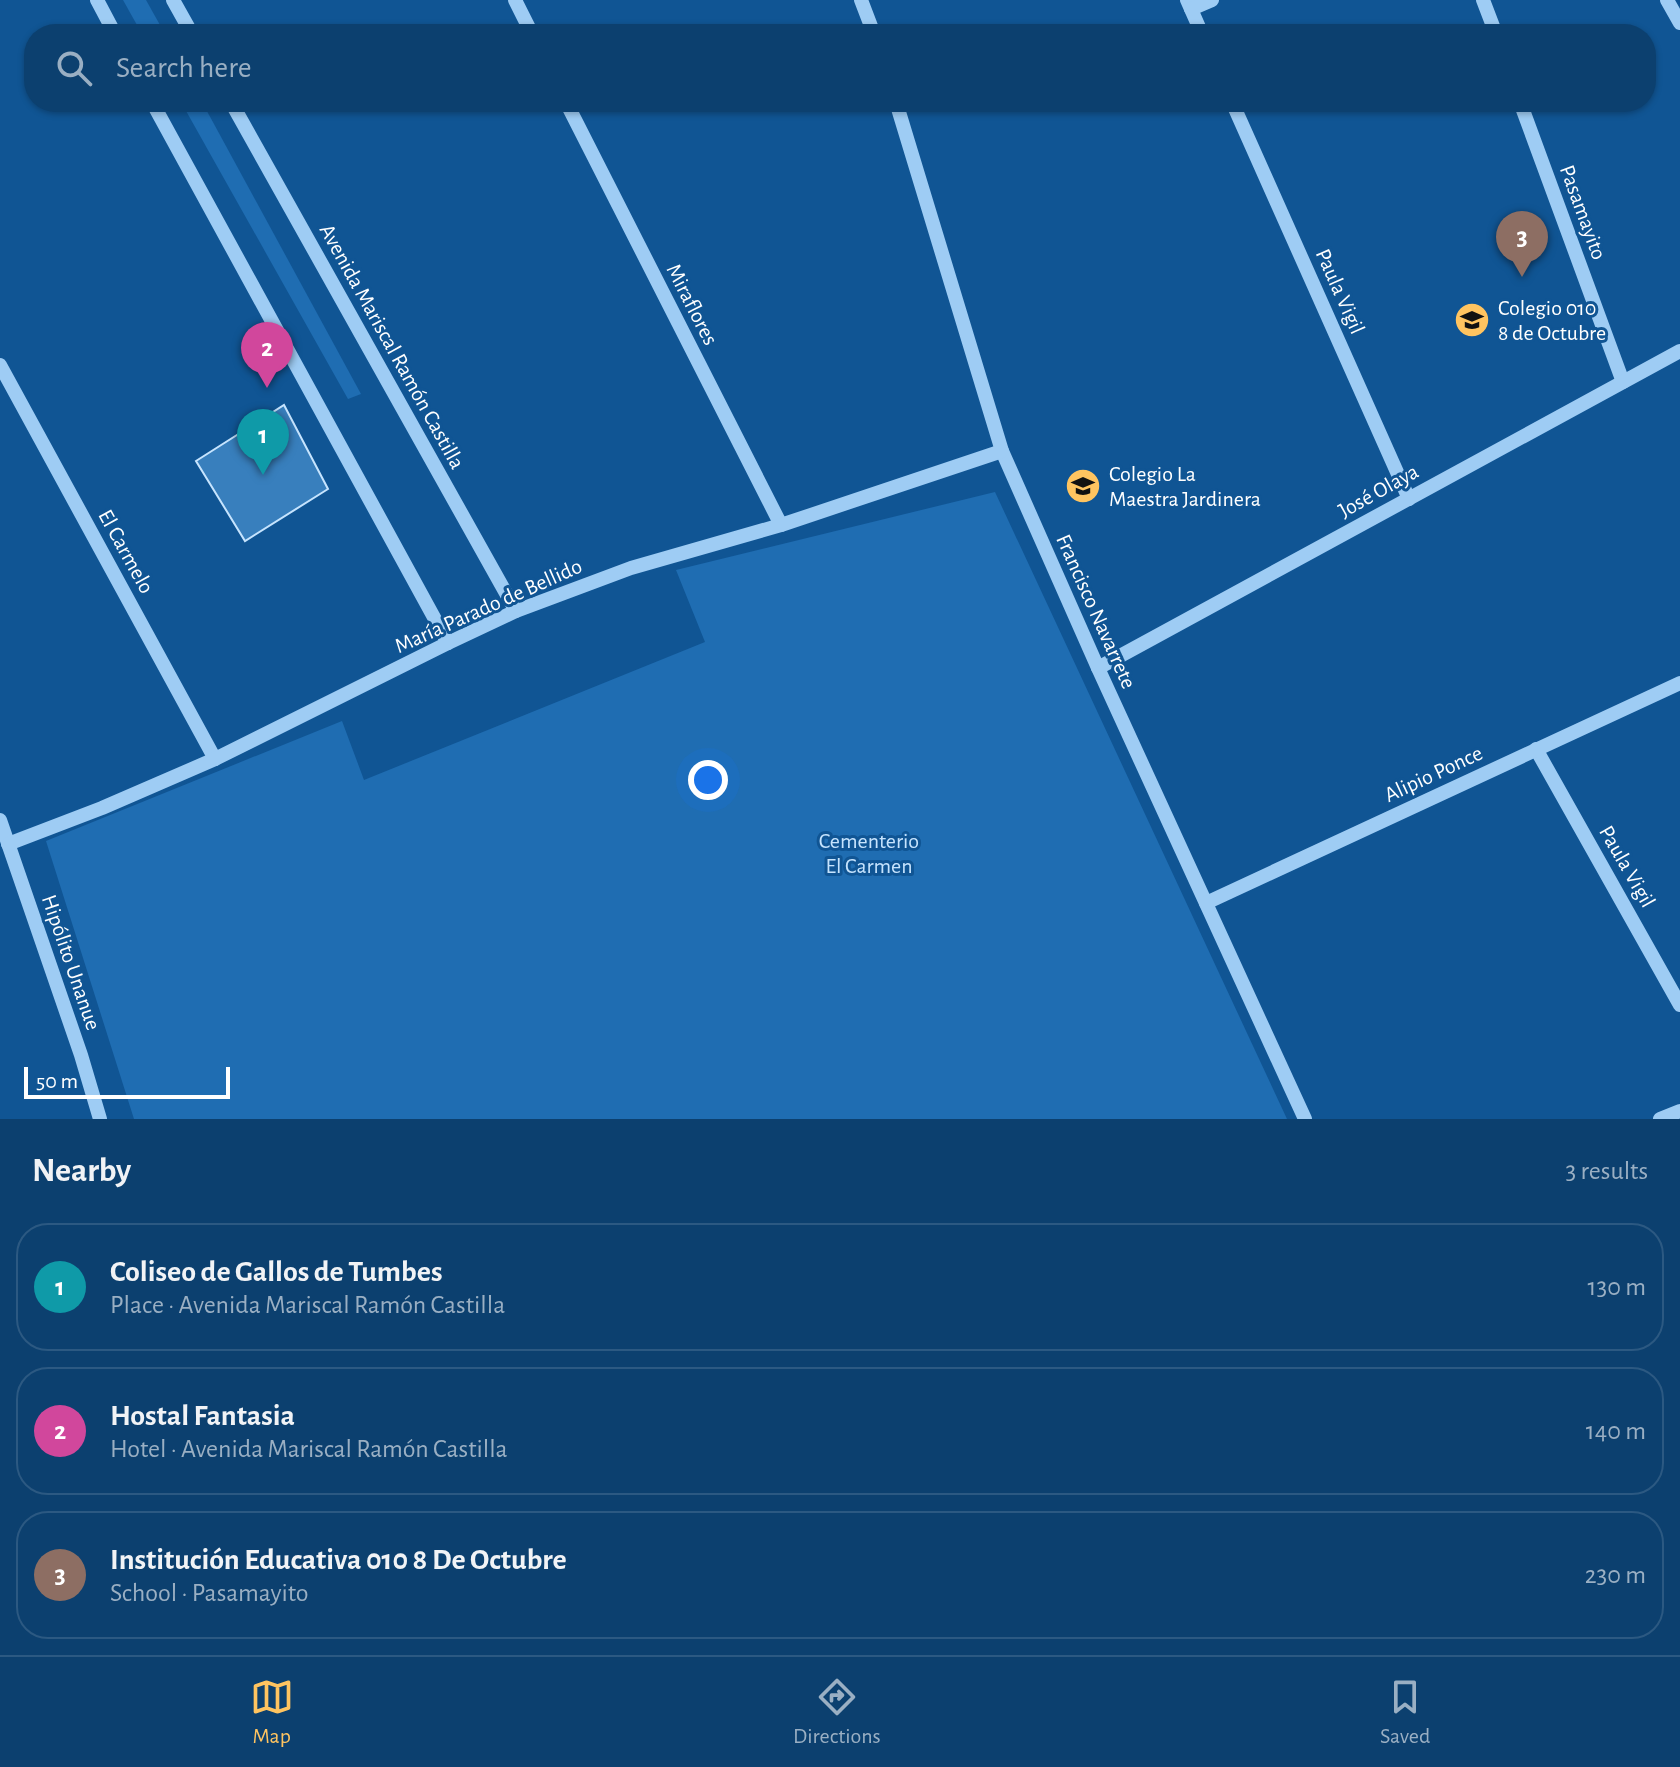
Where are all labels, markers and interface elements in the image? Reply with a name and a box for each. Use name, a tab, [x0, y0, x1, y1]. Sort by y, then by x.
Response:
search box	[24, 24, 1656, 112]
icon: search	[52, 46, 96, 90]
text: Search here	[116, 53, 252, 83]
street label: Pasamayito	[1556, 162, 1610, 263]
pin: 3	[1496, 211, 1548, 277]
street label: Avenida Mariscal Ramón Castilla	[315, 220, 469, 473]
street label: Paula Vigil	[1312, 246, 1369, 337]
street label: Miraflores	[662, 260, 722, 349]
place label: Colegio 010 8 de Octubre	[1498, 297, 1606, 344]
school or university icon: Colegio 010 8 de Octubre	[1453, 301, 1491, 339]
pin: 2	[241, 322, 293, 388]
pin: 1	[237, 409, 289, 475]
street label: José Olaya	[1335, 460, 1422, 522]
place label: Colegio La Maestra Jardinera	[1109, 463, 1261, 510]
school or university icon: Colegio La Maestra Jardinera	[1064, 467, 1102, 505]
street label: El Carmelo	[94, 506, 158, 597]
street label: Francisco Navarrete	[1052, 531, 1140, 692]
street label: María Parado de Bellido	[392, 555, 585, 657]
street label: Alipio Ponce	[1381, 742, 1486, 806]
your location	[688, 760, 728, 800]
street label: Paula Vigil	[1595, 822, 1659, 911]
park label: Cementerio El Carmen	[819, 830, 919, 877]
street label: Hipólito Unanue	[38, 892, 105, 1033]
scale bar	[24, 1063, 230, 1099]
text: 50 m	[36, 1070, 78, 1092]
text: Nearby	[32, 1154, 131, 1188]
text: 3 results	[1565, 1158, 1648, 1184]
text: Coliseo de Gallos de Tumbes	[110, 1257, 442, 1287]
text: 1	[55, 1274, 65, 1300]
text: 130 m	[1588, 1274, 1646, 1300]
text: Place · Avenida Mariscal Ramón Castilla	[110, 1292, 505, 1318]
text: Hostal Fantasia	[110, 1401, 295, 1431]
text: 2	[54, 1418, 66, 1444]
text: 140 m	[1586, 1418, 1646, 1444]
text: Hotel · Avenida Mariscal Ramón Castilla	[110, 1436, 508, 1462]
text: Institución Educativa 010 8 De Octubre	[110, 1545, 567, 1575]
text: 3	[54, 1562, 66, 1588]
text: 230 m	[1585, 1562, 1646, 1588]
text: School · Pasamayito	[110, 1580, 309, 1606]
tab: Map	[250, 1675, 294, 1749]
tab: Directions	[793, 1675, 881, 1749]
tab: Saved	[1380, 1675, 1430, 1749]

